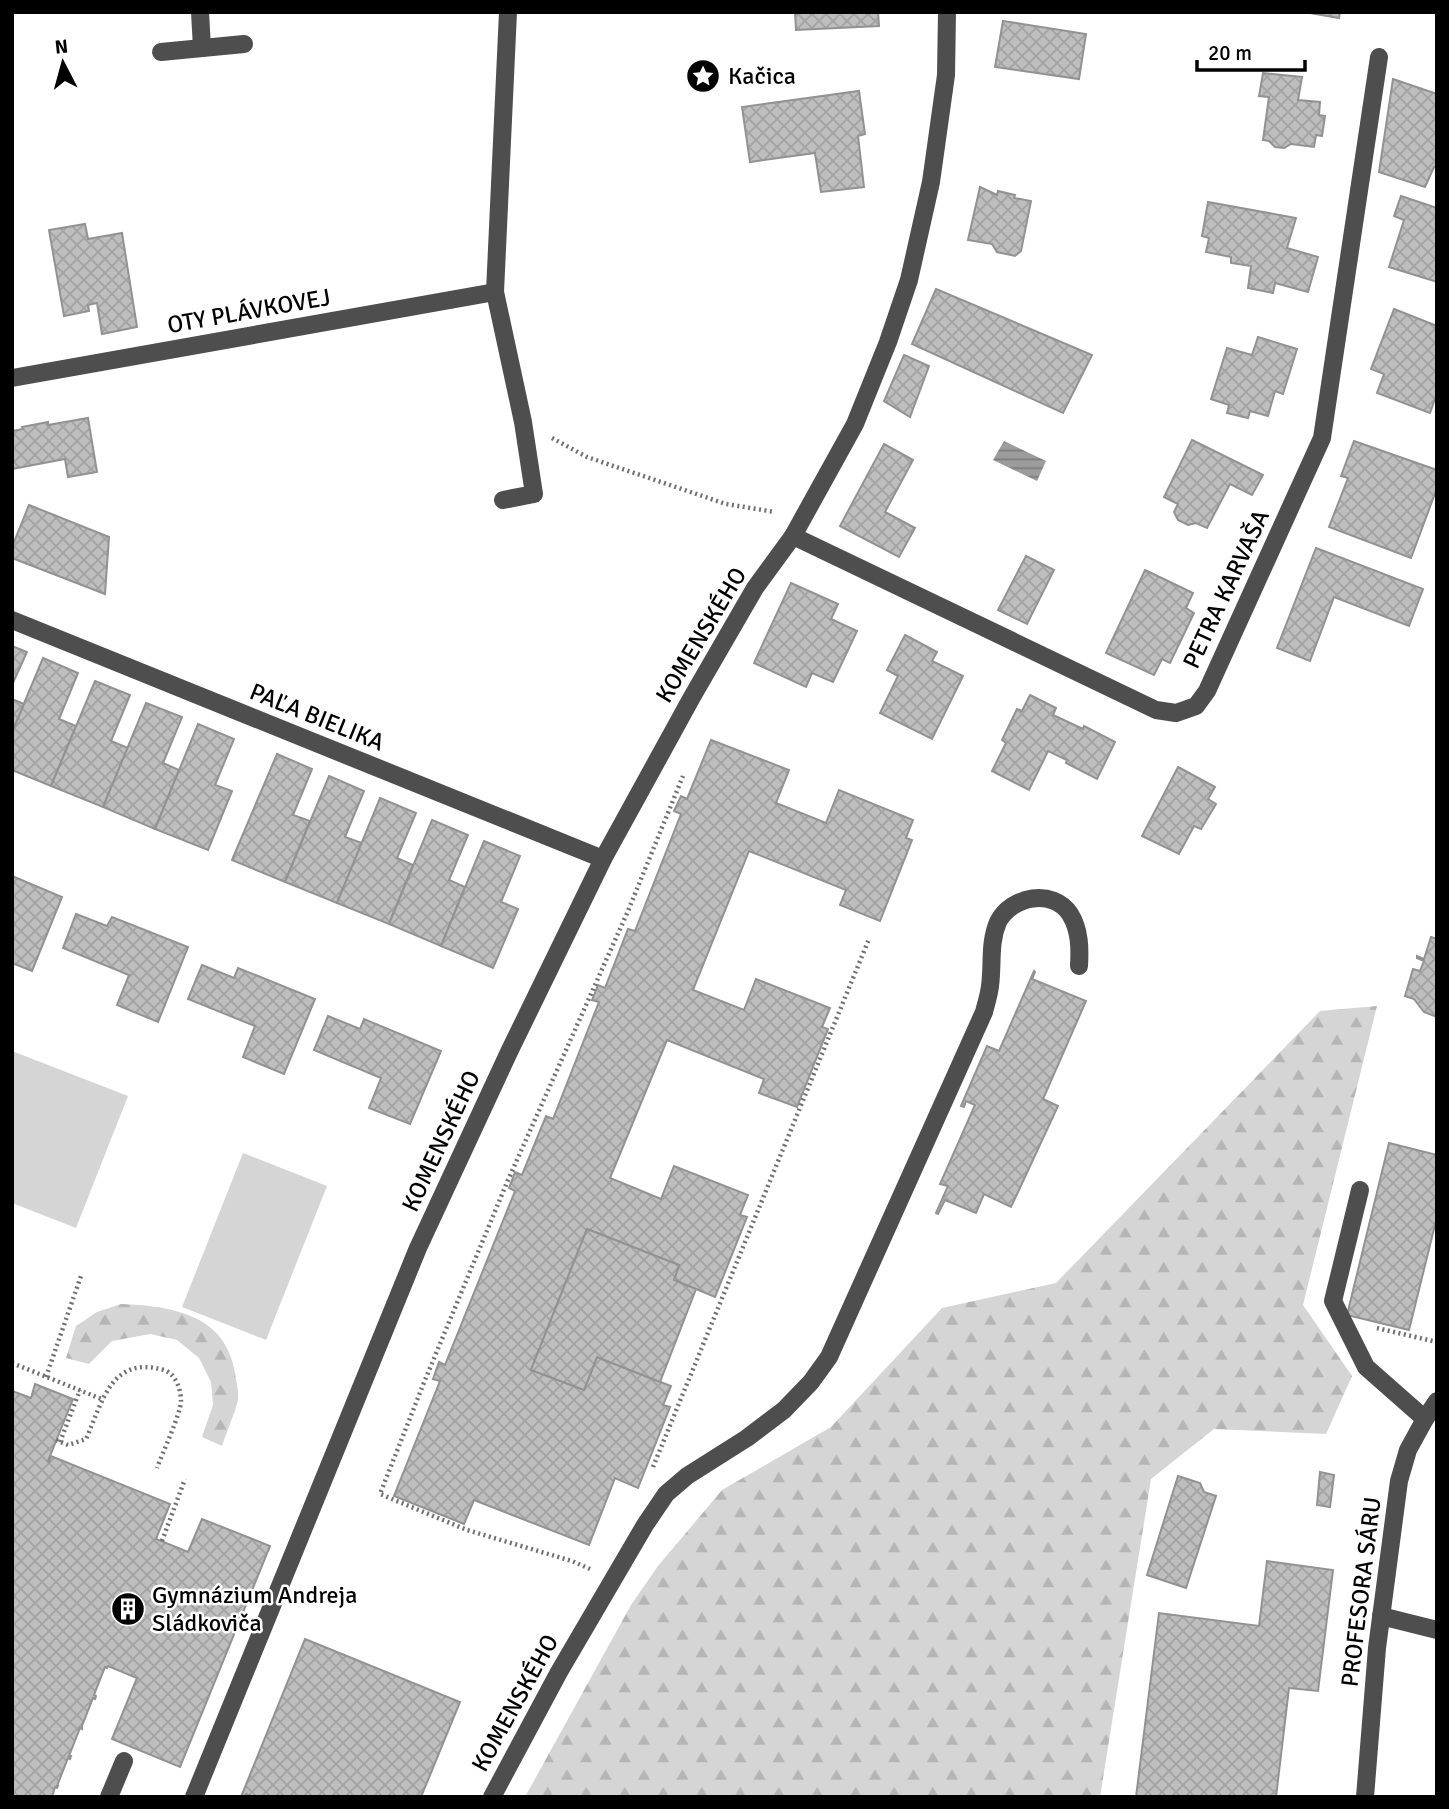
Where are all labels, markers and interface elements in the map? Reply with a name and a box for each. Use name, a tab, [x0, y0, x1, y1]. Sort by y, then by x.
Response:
north arrow	[28, 28, 98, 98]
scale bar	[1197, 28, 1306, 72]
text: N	[54, 34, 69, 60]
text: 20 m	[1208, 40, 1252, 66]
place icon: Kačica	[684, 57, 722, 95]
place label: Kačica	[728, 61, 796, 91]
street label: OTY PLÁVKOVEJ	[165, 282, 333, 340]
street label: PETRA KARVAŠA	[1176, 505, 1276, 673]
street label: KOMENSKÉHO	[649, 562, 753, 708]
street label: PAĽA BIELIKA	[245, 676, 389, 758]
street label: KOMENSKÉHO	[395, 1066, 487, 1216]
street label: PROFESORA SÁRU	[1334, 1495, 1388, 1689]
place label: Gymnázium Andreja Sládkoviča	[152, 1580, 357, 1638]
building icon: Gymnázium Andreja Sládkoviča	[109, 1590, 147, 1628]
street label: KOMENSKÉHO	[465, 1629, 565, 1777]

